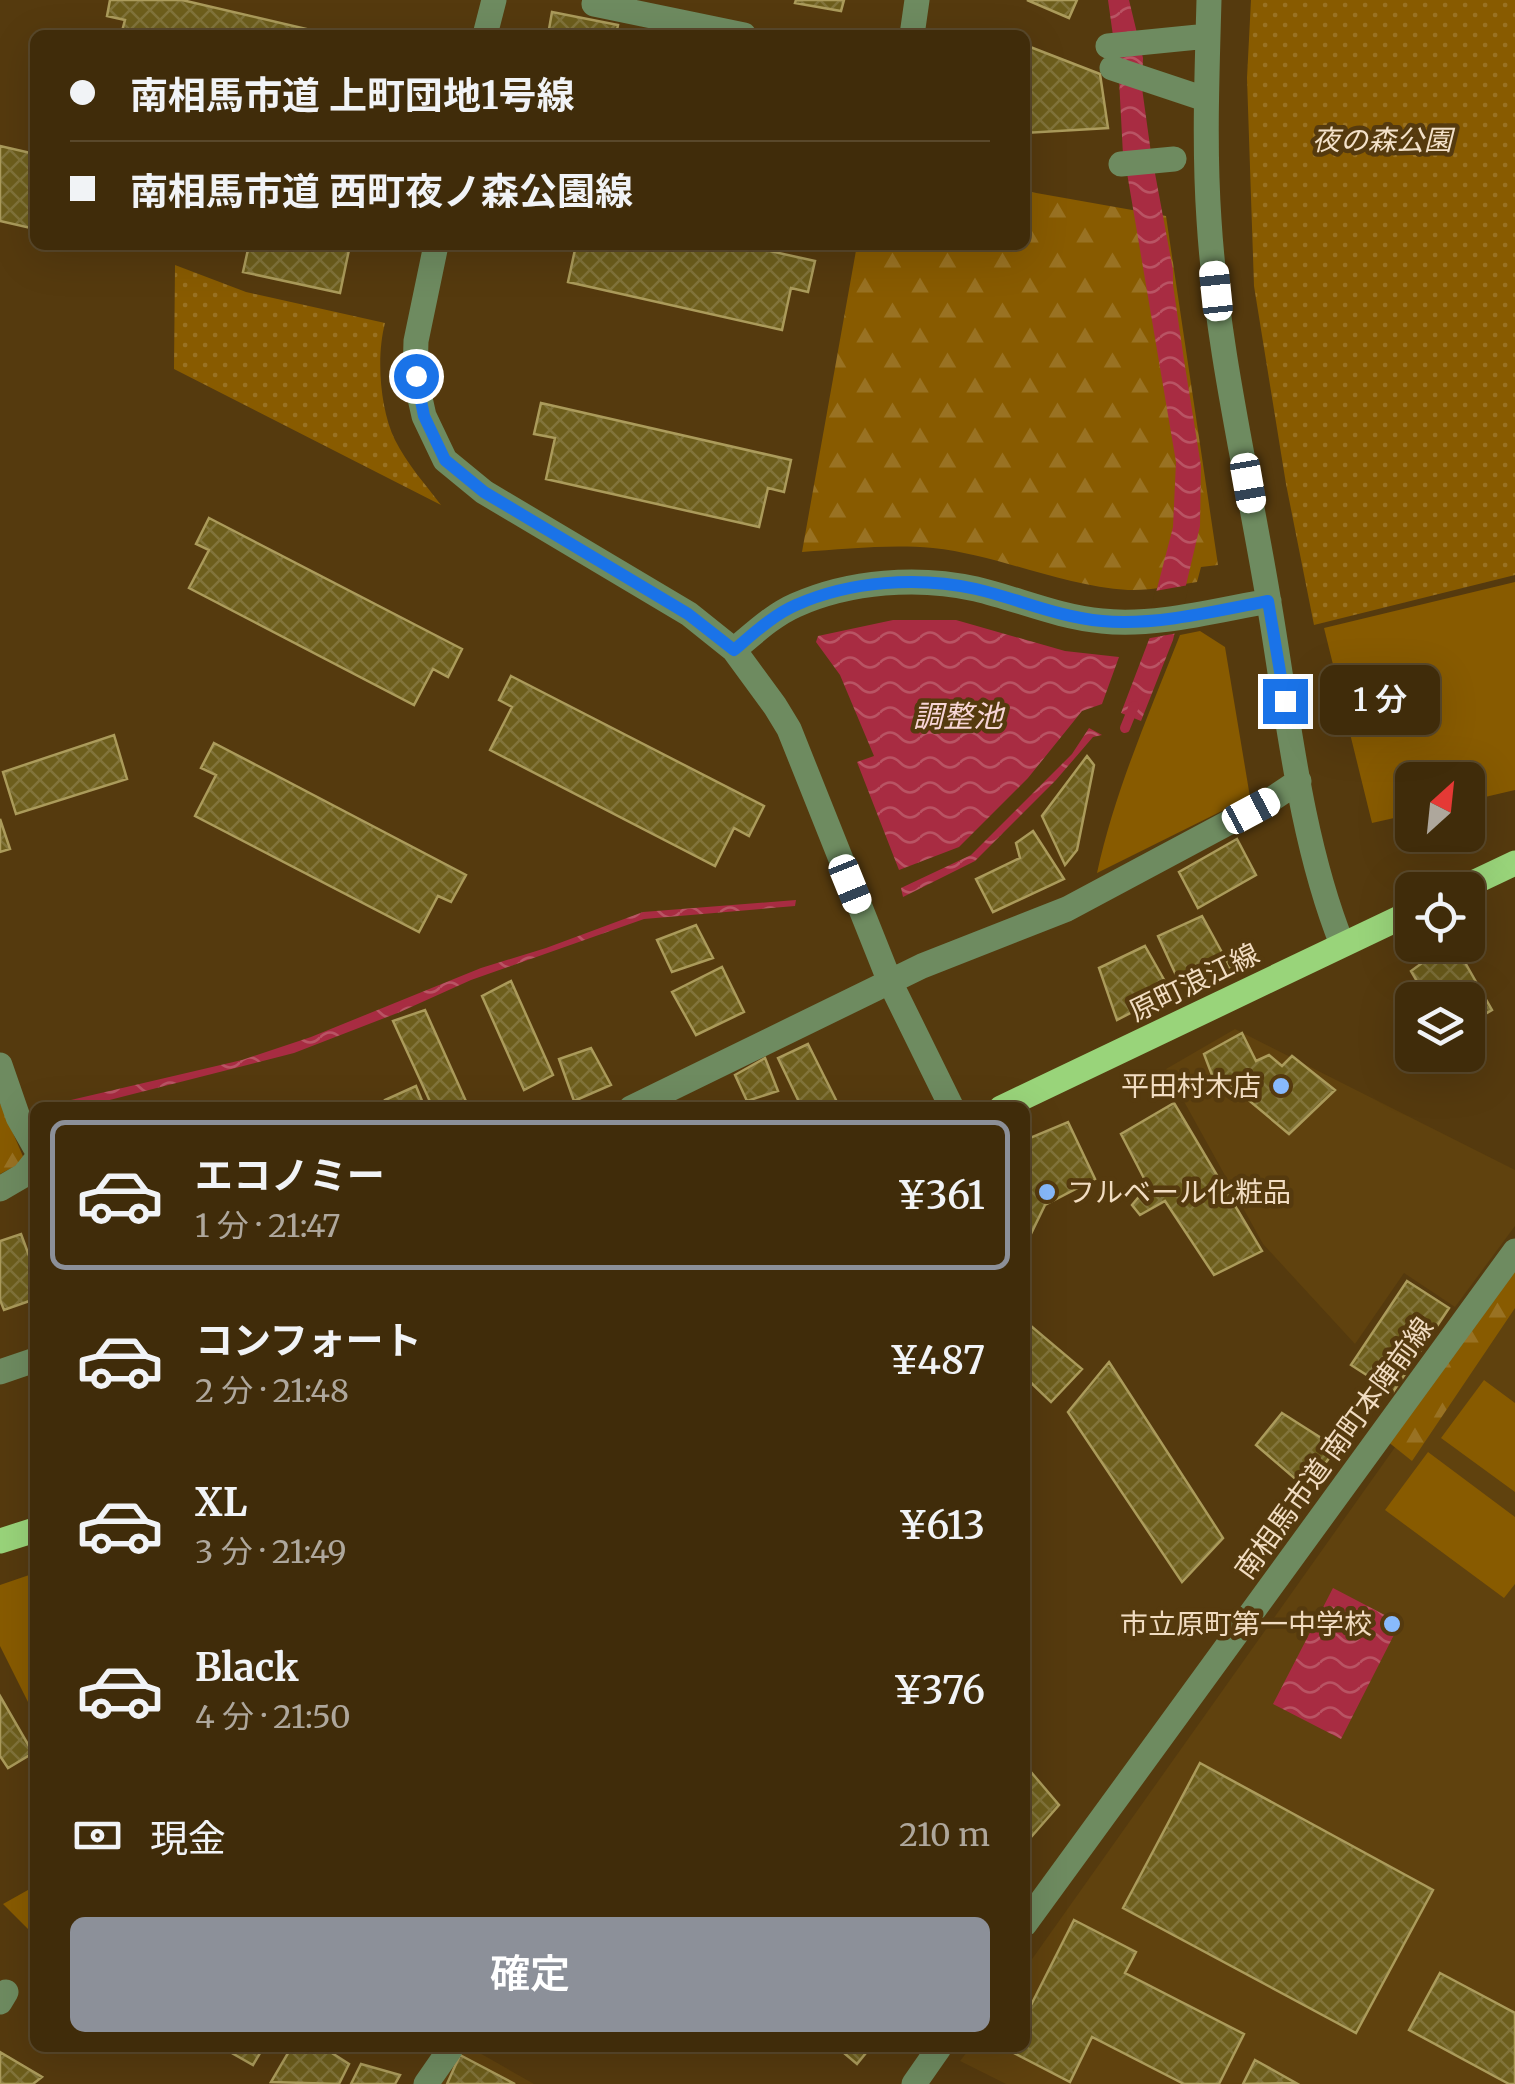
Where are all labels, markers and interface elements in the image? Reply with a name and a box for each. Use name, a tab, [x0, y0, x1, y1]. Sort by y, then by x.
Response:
text: 南相馬市道 上町団地1号線	[130, 72, 575, 119]
park label: 夜の森公園	[1312, 122, 1456, 158]
text: 南相馬市道 西町夜ノ森公園線	[130, 168, 633, 215]
car	[1198, 260, 1234, 322]
route start	[394, 354, 439, 399]
car	[1228, 451, 1268, 515]
callout: 1 分	[1320, 666, 1440, 736]
route end	[1263, 679, 1308, 724]
text: 1 分	[1353, 680, 1407, 720]
water label: 調整池	[913, 697, 1006, 735]
north arrow	[1395, 762, 1485, 852]
map controls	[1395, 762, 1485, 1072]
car	[1217, 784, 1285, 838]
car	[825, 851, 875, 917]
button: locate	[1395, 872, 1485, 962]
street label: 原町浪江線	[1123, 935, 1265, 1029]
button: layers	[1395, 982, 1485, 1072]
place label: 平田村木店	[1121, 1068, 1261, 1104]
marker: 平田村木店	[1270, 1075, 1292, 1097]
icon: car	[75, 1150, 165, 1240]
text: エコノミー	[195, 1152, 385, 1199]
text: ¥361	[897, 1172, 985, 1219]
place label: フルベール化粧品	[1067, 1174, 1291, 1210]
marker: フルベール化粧品	[1036, 1181, 1058, 1203]
text: 1 分 · 21:47	[195, 1206, 341, 1246]
street label: 南相馬市道 南町本陣前線	[1227, 1310, 1441, 1586]
icon: car	[75, 1315, 165, 1405]
text: コンフォート	[195, 1317, 422, 1364]
text: ¥487	[889, 1337, 985, 1384]
text: 2 分 · 21:48	[195, 1371, 349, 1411]
text: XL	[195, 1479, 247, 1526]
icon: car	[75, 1480, 165, 1570]
text: ¥613	[898, 1502, 985, 1549]
text: 3 分 · 21:49	[195, 1532, 347, 1572]
place label: 市立原町第一中学校	[1120, 1606, 1372, 1642]
marker: 市立原町第一中学校	[1381, 1613, 1403, 1635]
text: Black	[195, 1644, 299, 1691]
icon: car	[75, 1645, 165, 1735]
text: ¥376	[893, 1667, 985, 1714]
text: 4 分 · 21:50	[195, 1697, 351, 1737]
icon: cash	[70, 1808, 125, 1863]
text: 現金	[150, 1815, 226, 1862]
text: 210 m	[899, 1815, 990, 1855]
button: 確定	[70, 1917, 990, 2032]

